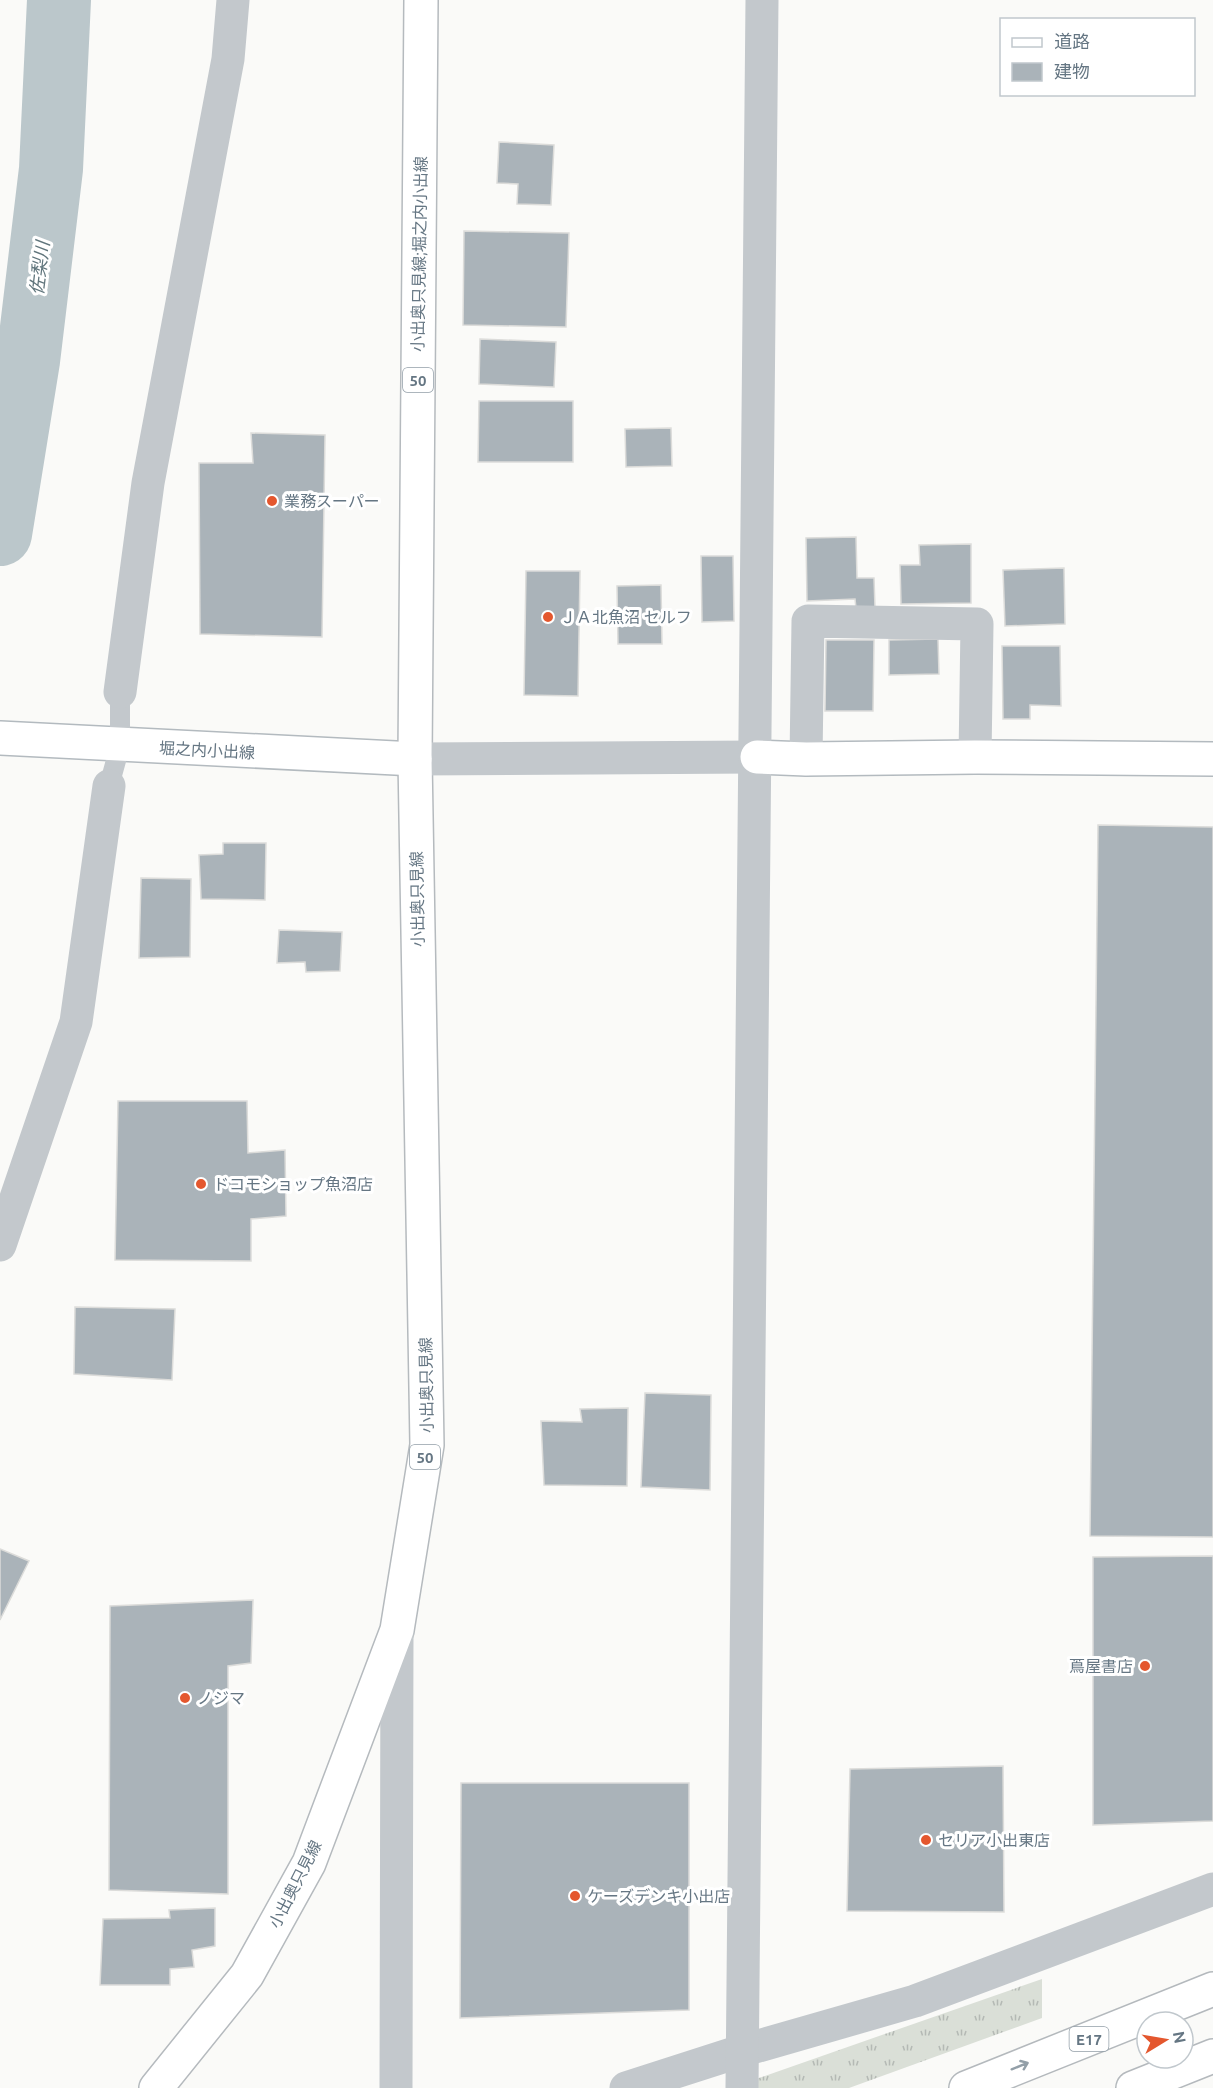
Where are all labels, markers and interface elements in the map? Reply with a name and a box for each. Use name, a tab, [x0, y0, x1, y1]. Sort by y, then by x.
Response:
legend	[1000, 18, 1195, 96]
text: 道路	[1054, 31, 1090, 51]
text: 建物	[1054, 61, 1090, 81]
street label: 小出奥只見線;堀之内小出線	[408, 156, 430, 352]
water label: 佐梨川	[26, 238, 52, 296]
road number: 50	[403, 368, 433, 392]
place label: 業務スーパー	[284, 492, 380, 510]
marker: 業務スーパー	[265, 494, 279, 508]
place label: ＪＡ北魚沼 セルフ	[560, 608, 692, 626]
marker: ＪＡ北魚沼 セルフ	[541, 610, 555, 624]
street label: 堀之内小出線	[159, 738, 255, 762]
street label: 小出奥只見線	[407, 851, 427, 947]
place label: ドコモショップ魚沼店	[213, 1175, 373, 1193]
marker: ドコモショップ魚沼店	[194, 1177, 208, 1191]
street label: 小出奥只見線	[416, 1337, 436, 1433]
road number: 50	[410, 1445, 440, 1469]
place label: 蔦屋書店	[1069, 1657, 1133, 1675]
marker: 蔦屋書店	[1138, 1659, 1152, 1673]
place label: ノジマ	[197, 1689, 245, 1707]
marker: ノジマ	[178, 1691, 192, 1705]
place label: セリア小出東店	[938, 1831, 1050, 1849]
marker: セリア小出東店	[919, 1833, 933, 1847]
street label: 小出奥只見線	[265, 1837, 325, 1931]
place label: ケーズデンキ小出店	[587, 1887, 730, 1905]
marker: ケーズデンキ小出店	[568, 1889, 582, 1903]
north arrow	[1135, 2010, 1195, 2070]
road number: E17	[1070, 2027, 1108, 2051]
text: N	[1170, 2030, 1190, 2045]
one-way arrow	[1010, 2060, 1029, 2071]

